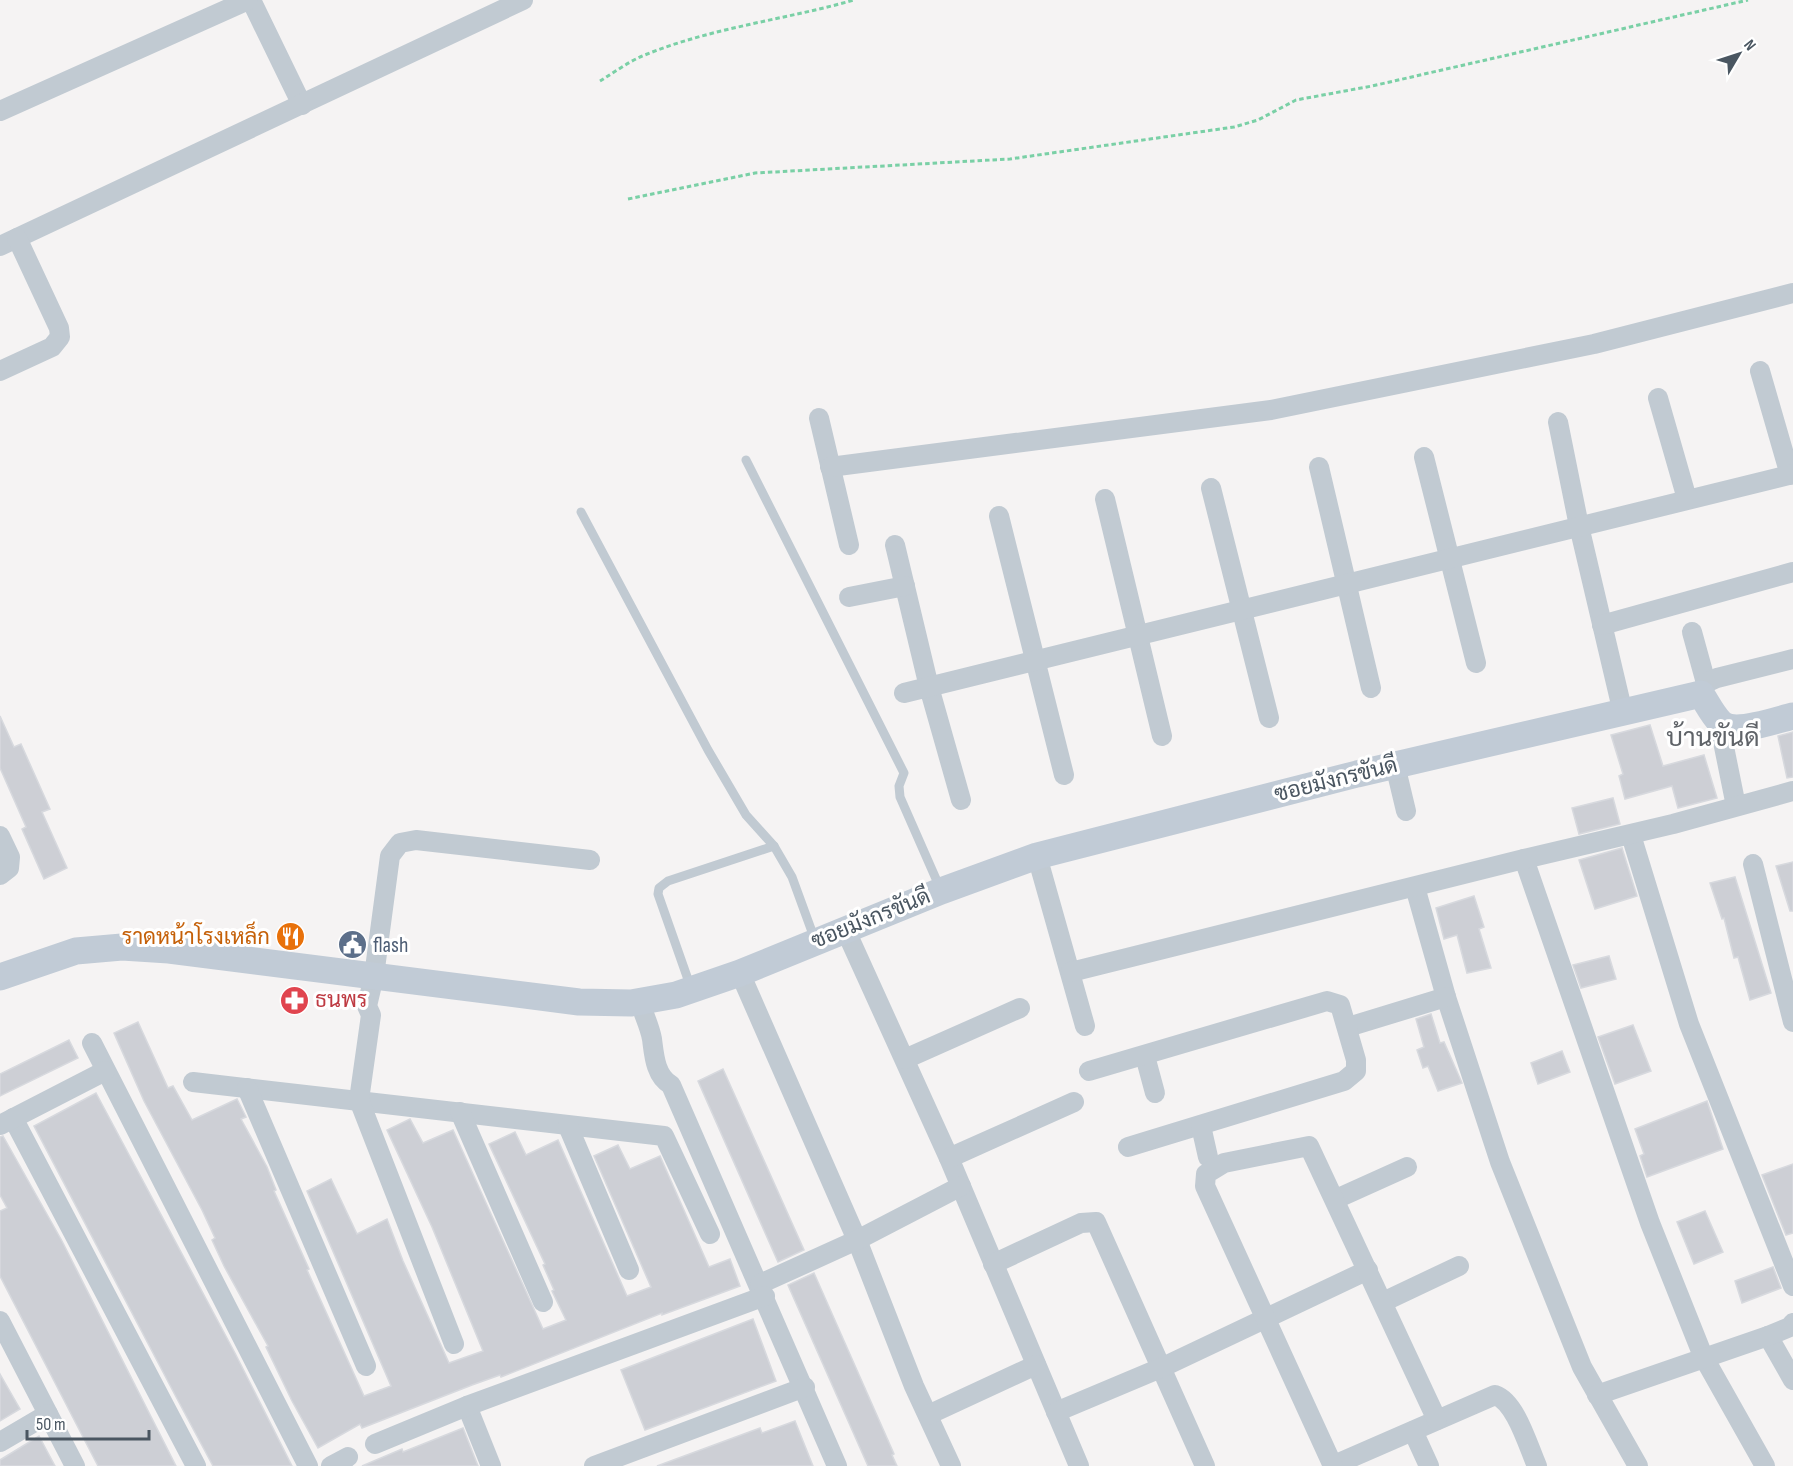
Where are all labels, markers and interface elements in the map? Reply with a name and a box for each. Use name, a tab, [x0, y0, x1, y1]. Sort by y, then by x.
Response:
north arrow	[1709, 24, 1769, 84]
text: N	[1739, 36, 1760, 55]
district label: บ้านขันดี	[1666, 721, 1760, 754]
street label: ซอยมังกรขันดี	[1271, 751, 1400, 808]
street label: ซอยมังกรขันดี	[807, 882, 934, 955]
place label: ราดหน้าโรงเหล็ก	[122, 921, 270, 951]
restaurant icon: ราดหน้าโรงเหล็ก	[275, 921, 307, 953]
public building icon: flash	[336, 929, 368, 961]
place label: flash	[373, 932, 408, 959]
pharmacy icon: ธนพร	[278, 984, 310, 1016]
place label: ธนพร	[315, 987, 367, 1014]
scale bar	[27, 1403, 148, 1441]
text: 50 m	[36, 1414, 66, 1435]

